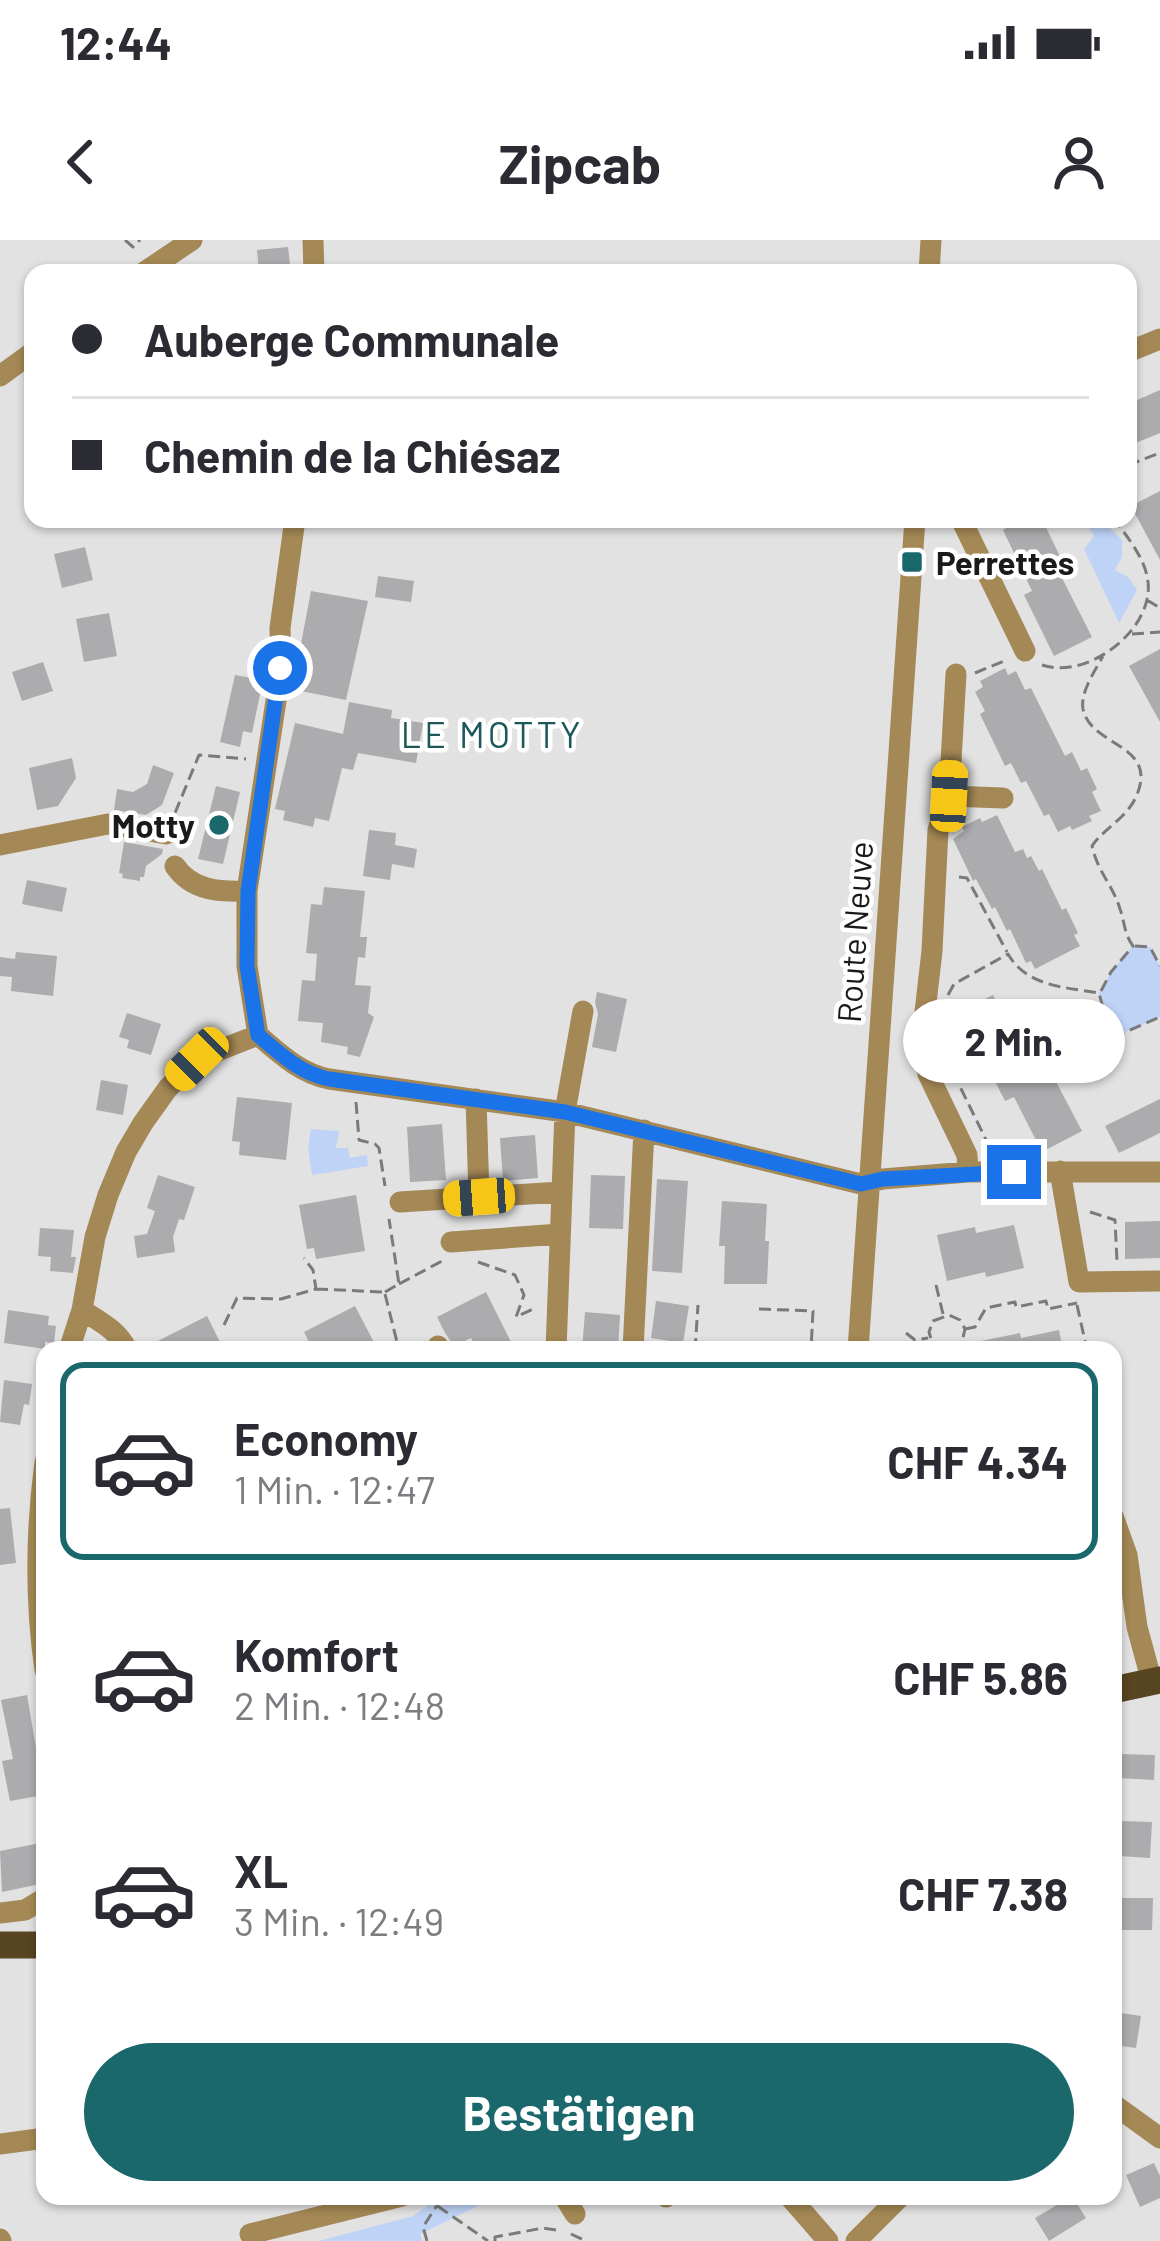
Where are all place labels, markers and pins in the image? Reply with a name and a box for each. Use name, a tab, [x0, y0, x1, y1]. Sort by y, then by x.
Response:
place label: Perrettes	[936, 542, 1074, 582]
marker: Perrettes	[899, 549, 925, 575]
place label: Motty	[112, 805, 195, 845]
marker: Motty	[206, 812, 232, 838]

